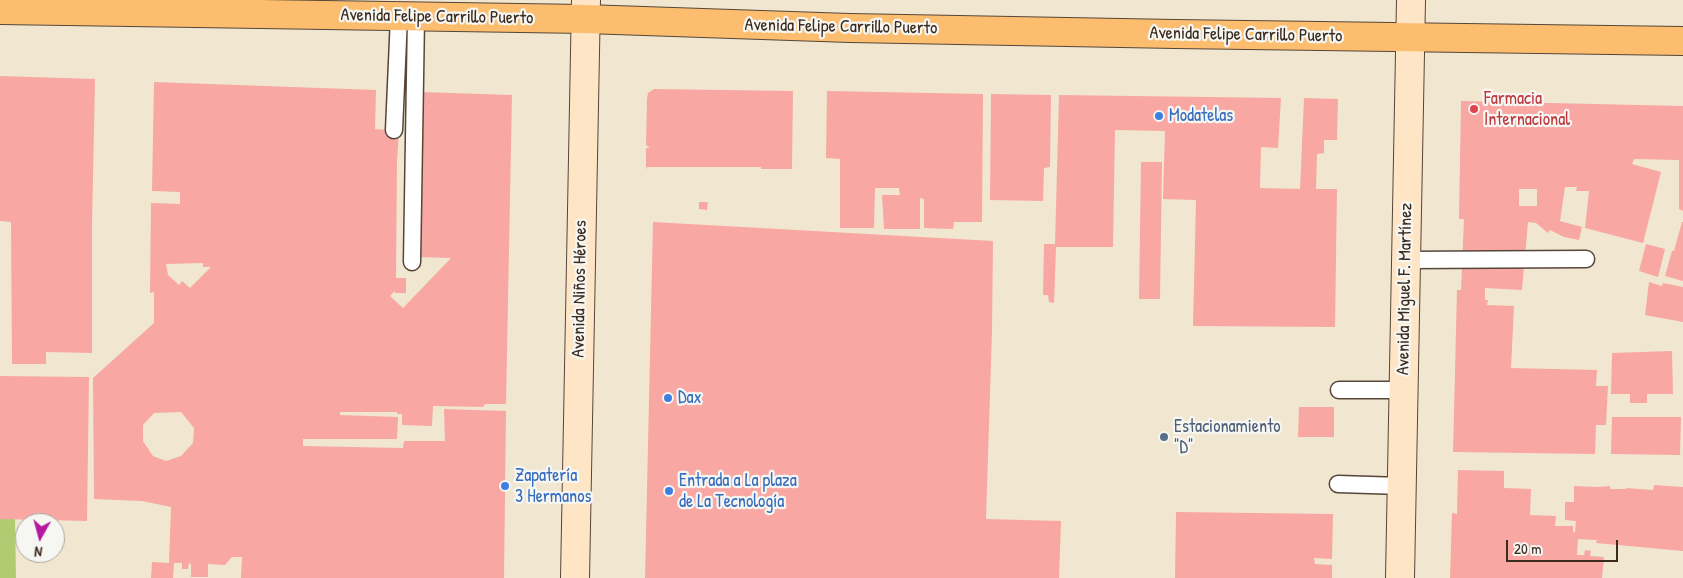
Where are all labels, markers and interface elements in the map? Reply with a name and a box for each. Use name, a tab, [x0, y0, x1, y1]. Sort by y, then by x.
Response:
street label: Avenida Felipe Carrillo Puerto	[341, 5, 533, 29]
street label: Avenida Felipe Carrillo Puerto	[745, 15, 937, 39]
street label: Avenida Felipe Carrillo Puerto	[1150, 23, 1342, 47]
place label: Farmacia Internacional	[1484, 88, 1570, 130]
marker: Farmacia Internacional	[1468, 103, 1480, 115]
place label: Modatelas	[1169, 105, 1233, 127]
marker: Modatelas	[1153, 110, 1165, 122]
street label: Avenida Miguel F. Martínez	[1393, 203, 1417, 375]
street label: Avenida Niños Héroes	[568, 220, 592, 358]
place label: Dax	[678, 387, 702, 409]
marker: Dax	[662, 392, 674, 404]
place label: Estacionamiento "D"	[1174, 416, 1281, 458]
marker: Estacionamiento "D"	[1158, 431, 1170, 443]
place label: Zapatería 3 Hermanos	[515, 465, 591, 508]
place label: Entrada a La plaza de La Tecnología	[679, 470, 797, 512]
marker: Zapatería 3 Hermanos	[499, 480, 511, 492]
marker: Entrada a La plaza de La Tecnología	[663, 485, 675, 497]
north arrow	[15, 513, 65, 563]
scale bar	[1508, 530, 1620, 562]
text: 20 m	[1514, 538, 1541, 559]
text: N	[33, 543, 43, 562]

